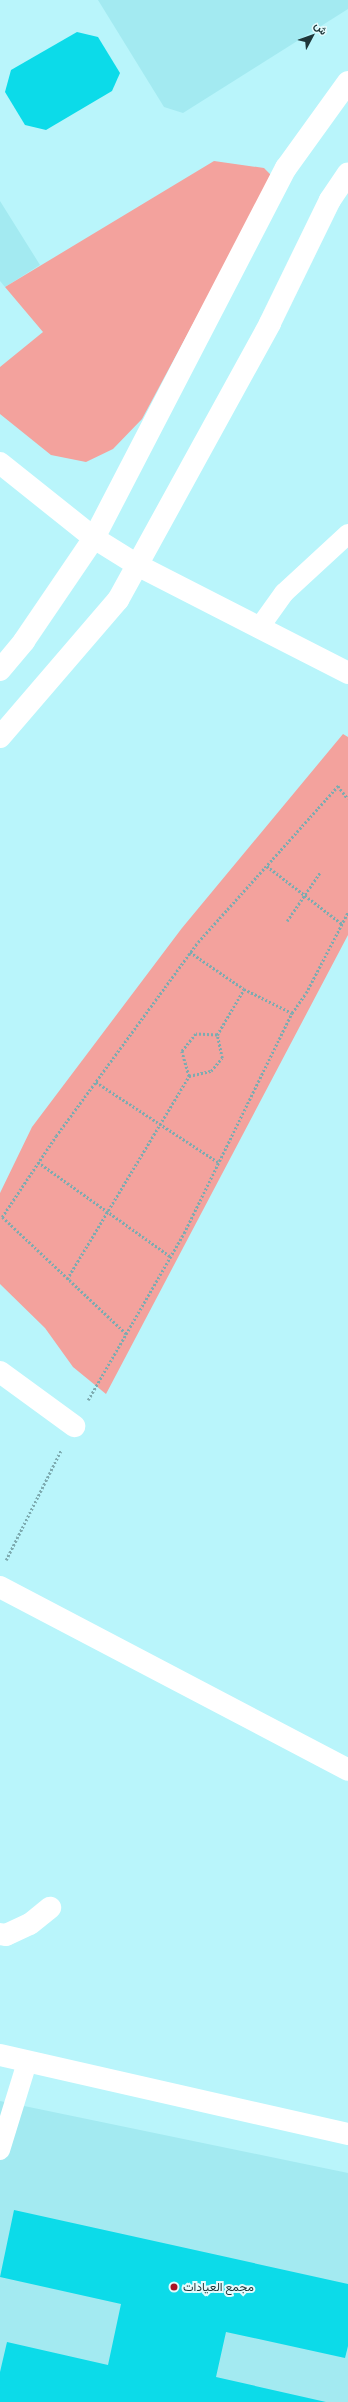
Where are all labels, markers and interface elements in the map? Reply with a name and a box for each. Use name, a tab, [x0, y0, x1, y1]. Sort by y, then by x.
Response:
north arrow	[292, 16, 332, 56]
text: ش	[311, 19, 331, 38]
place label: مجمع العيادات	[183, 2280, 254, 2294]
marker: مجمع العيادات	[168, 2281, 180, 2293]

